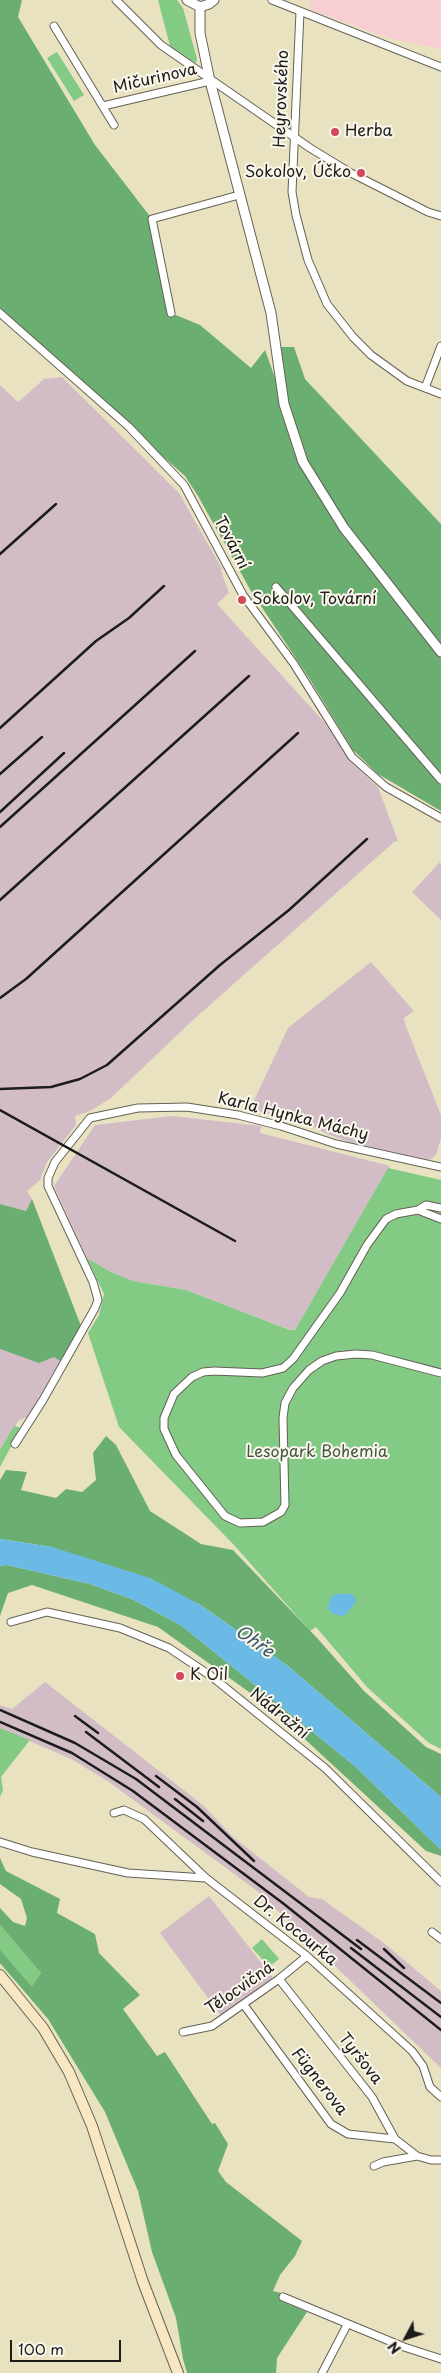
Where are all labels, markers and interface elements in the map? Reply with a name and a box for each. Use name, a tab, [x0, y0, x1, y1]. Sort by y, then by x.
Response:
street label: Heyrovského	[271, 50, 293, 148]
street label: Mičurinova	[111, 60, 199, 98]
place label: Herba	[345, 122, 393, 142]
marker: Herba	[329, 126, 341, 138]
place label: Sokolov, Účko	[245, 163, 351, 183]
marker: Sokolov, Účko	[355, 167, 367, 179]
street label: Tovární	[209, 513, 253, 573]
place label: Sokolov, Tovární	[252, 590, 376, 610]
marker: Sokolov, Tovární	[236, 594, 248, 606]
street label: Karla Hynka Máchy	[216, 1089, 370, 1145]
park label: Lesopark Bohemia	[246, 1443, 388, 1463]
water label: Ohře	[231, 1621, 277, 1663]
place label: K Oil	[190, 1666, 228, 1686]
marker: K Oil	[174, 1670, 186, 1682]
street label: Nádražní	[246, 1684, 312, 1744]
street label: Dr. Kocourka	[249, 1892, 341, 1970]
street label: Tělocvičná	[202, 1958, 278, 2020]
street label: Tyršova	[334, 2029, 386, 2089]
street label: Fügnerova	[287, 2045, 351, 2119]
north arrow	[381, 2313, 431, 2363]
scale bar	[12, 2330, 124, 2362]
text: 100 m	[18, 2337, 64, 2360]
text: N	[383, 2337, 406, 2359]

